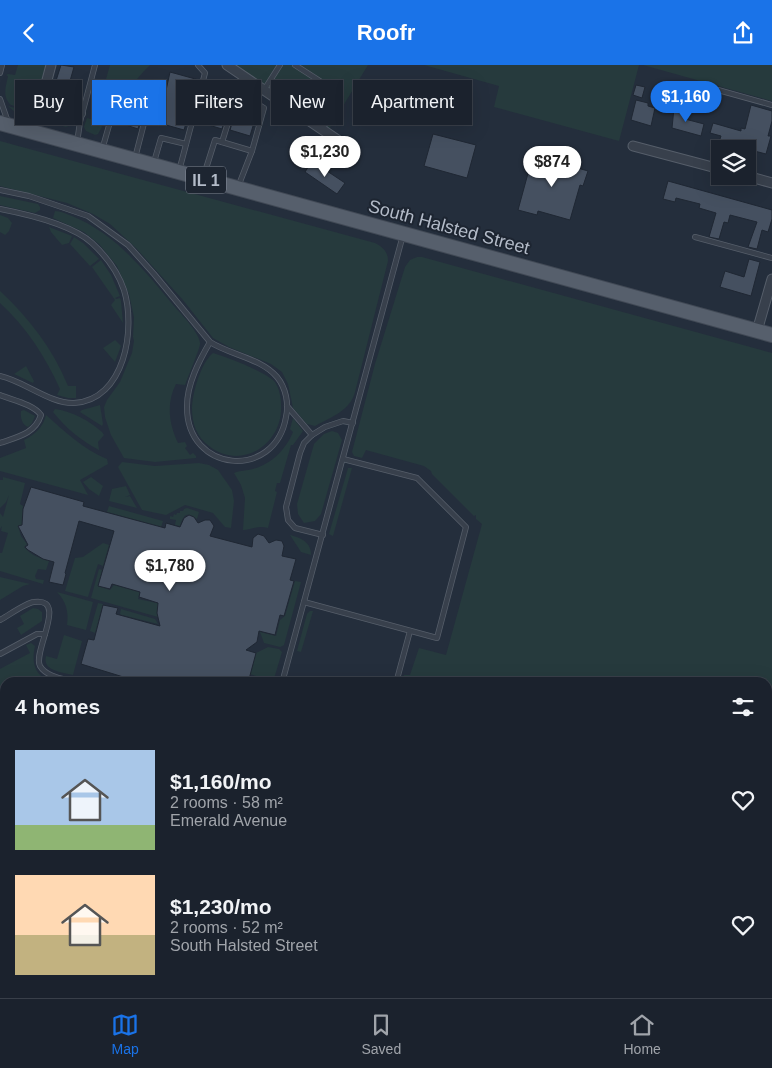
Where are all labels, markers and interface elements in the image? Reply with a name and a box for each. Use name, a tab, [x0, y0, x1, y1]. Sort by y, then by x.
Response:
icon: back	[15, 19, 43, 47]
icon: share	[729, 19, 757, 47]
text: Roofr	[357, 20, 415, 45]
chip: Buy	[15, 80, 82, 125]
chip: Rent	[92, 80, 166, 125]
chip: Filters	[176, 80, 261, 125]
chip: New	[271, 80, 343, 125]
chip: Apartment	[353, 80, 472, 125]
pin: $1,160	[645, 80, 727, 123]
text: $1,160	[662, 88, 710, 105]
pin: $1,230	[284, 135, 366, 178]
map controls	[711, 140, 756, 185]
button: layers	[711, 140, 756, 185]
text: $1,230	[301, 143, 349, 160]
pin: $874	[522, 145, 582, 188]
text: $874	[534, 153, 570, 170]
road number: IL 1	[186, 167, 226, 193]
street label: South Halsted Street	[366, 196, 532, 258]
pin: $1,780	[129, 549, 211, 592]
text: $1,780	[146, 557, 194, 574]
icon: filters	[729, 693, 757, 721]
text: 4 homes	[15, 695, 100, 718]
icon: home	[55, 770, 115, 830]
text: $1,160/mo	[170, 770, 272, 793]
icon: heart	[729, 786, 757, 814]
text: 2 rooms · 58 m²	[170, 794, 283, 811]
text: Emerald Avenue	[170, 812, 287, 829]
icon: home	[55, 895, 115, 955]
text: $1,230/mo	[170, 895, 272, 918]
icon: heart	[729, 911, 757, 939]
text: 2 rooms · 52 m²	[170, 919, 283, 936]
text: South Halsted Street	[170, 937, 318, 954]
tab: Map	[111, 1011, 139, 1057]
tab: Saved	[361, 1011, 401, 1057]
tab: Home	[623, 1011, 661, 1057]

